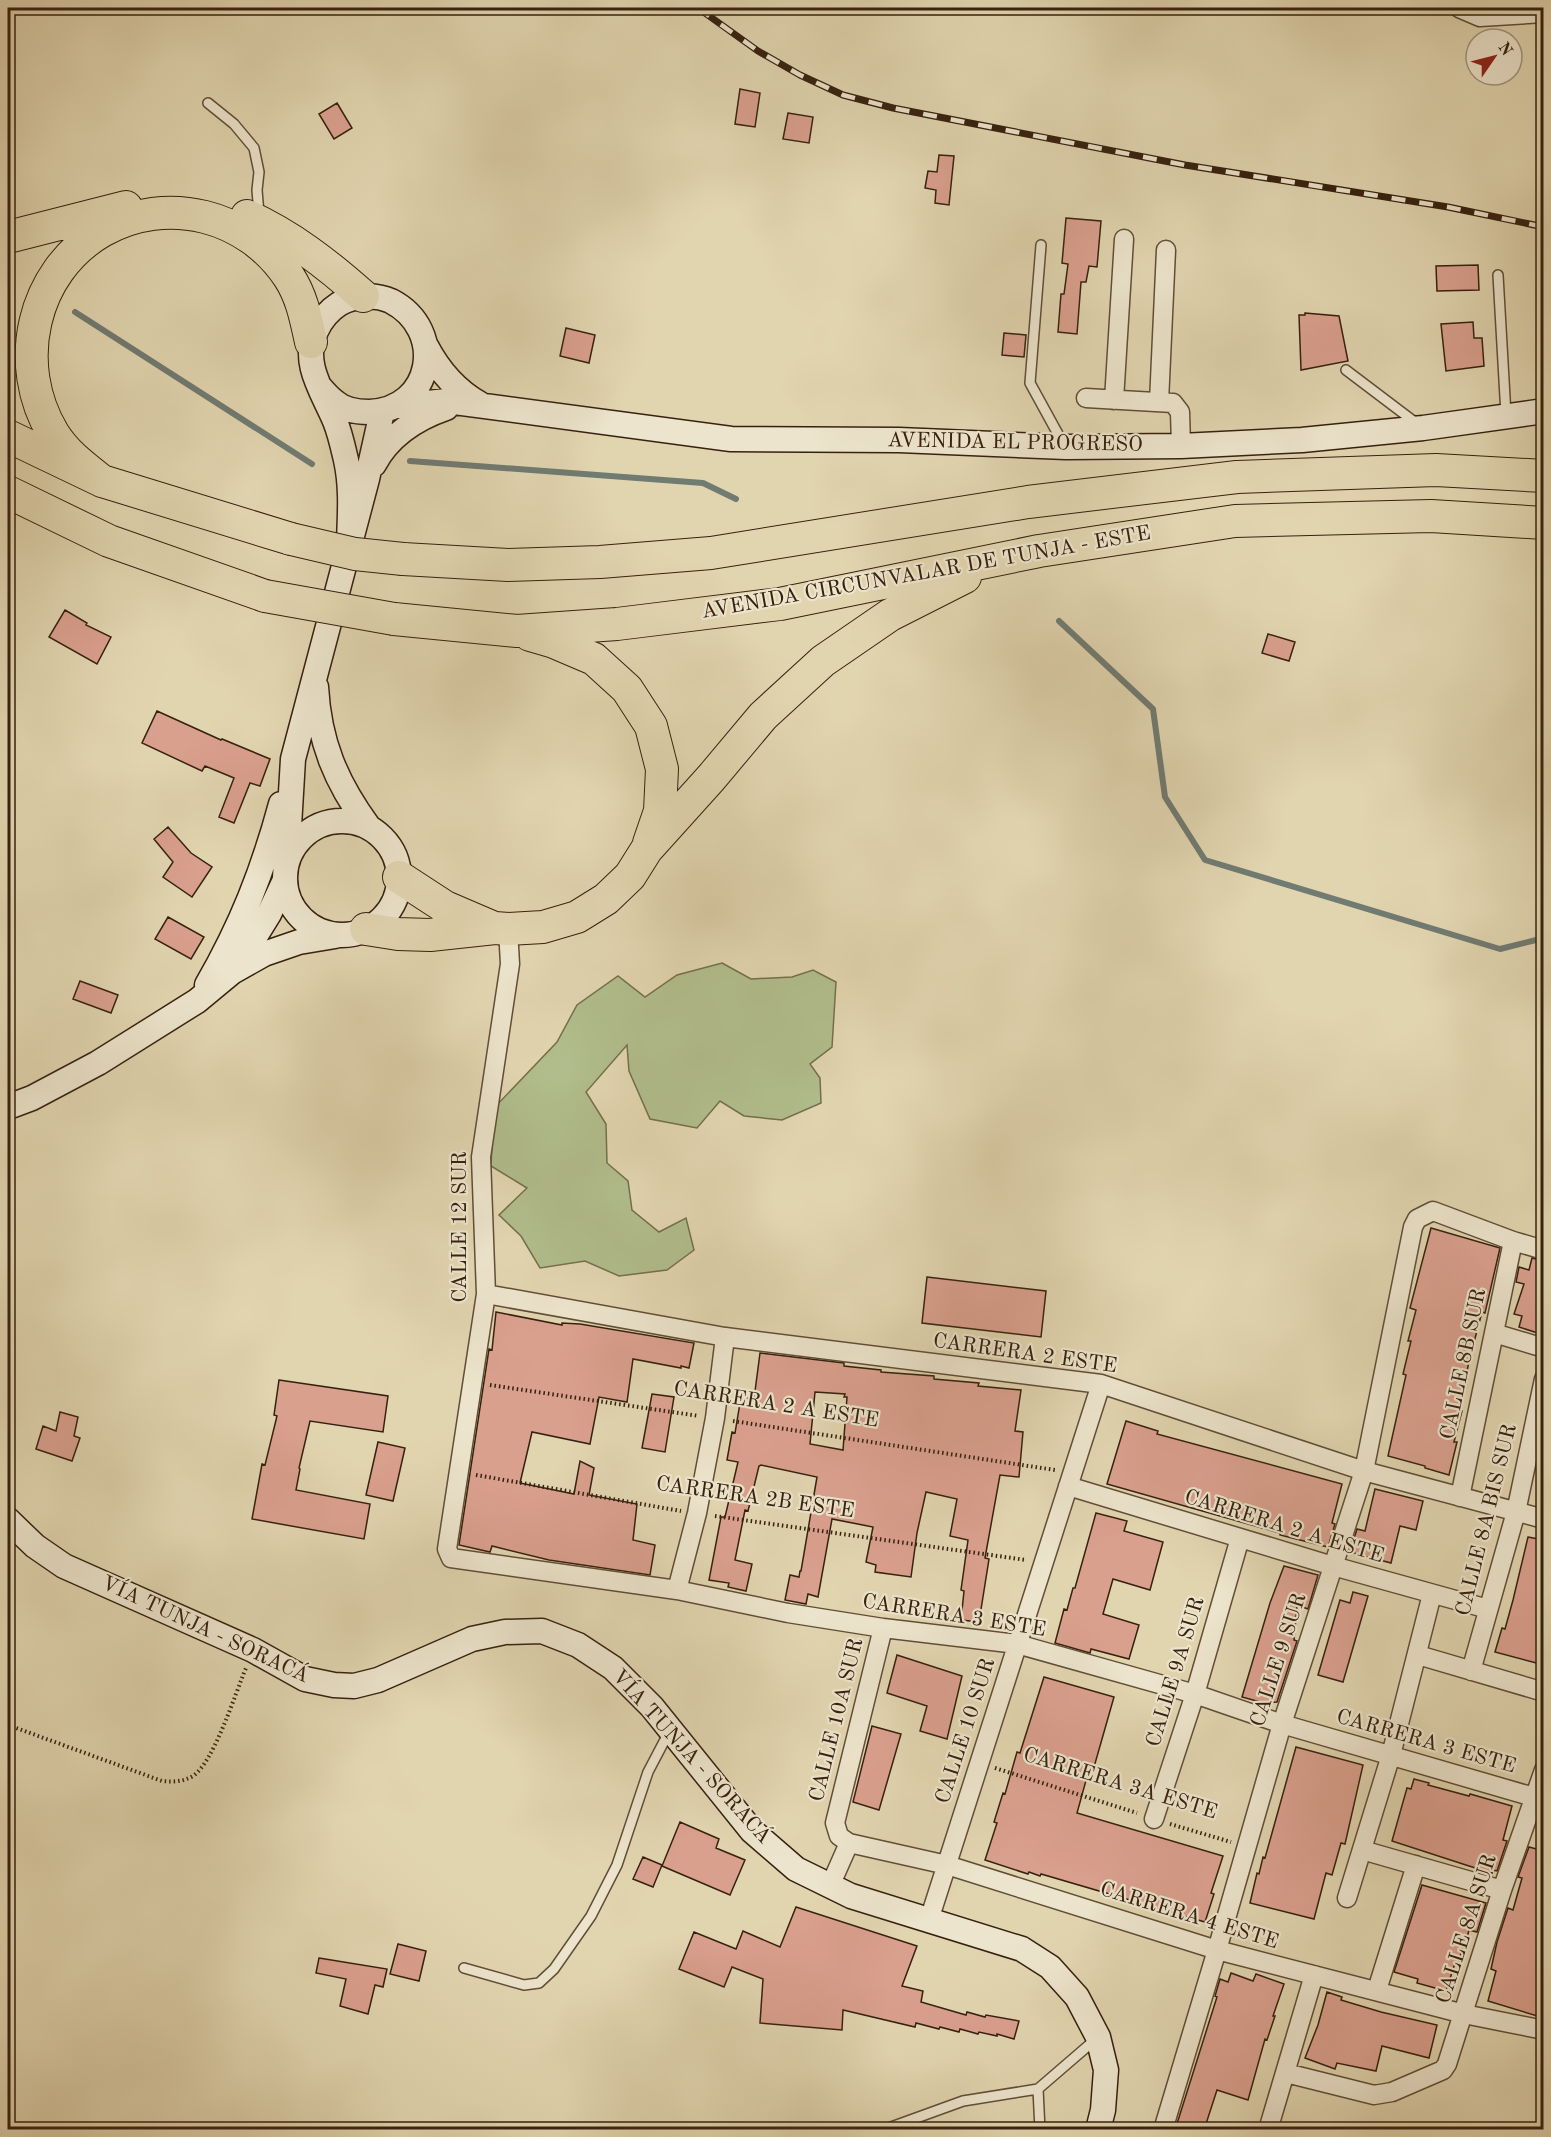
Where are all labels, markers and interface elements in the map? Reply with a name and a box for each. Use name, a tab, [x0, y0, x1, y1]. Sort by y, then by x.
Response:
north arrow	[1464, 27, 1524, 87]
text: N	[1495, 40, 1515, 60]
street label: AVENIDA EL PROGRESO	[887, 430, 1143, 456]
street label: AVENIDA CIRCUNVALAR DE TUNJA - ESTE	[700, 523, 1152, 623]
street label: CALLE 12 SUR	[450, 1151, 471, 1303]
street label: CALLE 8B SUR	[1438, 1286, 1490, 1442]
street label: CARRERA 2 ESTE	[932, 1331, 1118, 1377]
street label: CARRERA 2 A ESTE	[672, 1378, 880, 1432]
street label: CALLE 8A BIS SUR	[1453, 1422, 1521, 1618]
street label: CARRERA 2B ESTE	[654, 1474, 856, 1522]
street label: CARRERA 2 A ESTE	[1182, 1487, 1386, 1567]
street label: VÍA TUNJA - SORACÁ	[98, 1569, 314, 1687]
street label: CALLE 9 SUR	[1247, 1590, 1311, 1730]
street label: CARRERA 3 ESTE	[861, 1591, 1047, 1641]
street label: CALLE 9A SUR	[1143, 1595, 1209, 1749]
street label: CALLE 10A SUR	[807, 1636, 867, 1804]
street label: CALLE 10 SUR	[933, 1656, 999, 1806]
street label: VÍA TUNJA - SORACÁ	[607, 1663, 778, 1848]
street label: CARRERA 3 ESTE	[1334, 1706, 1518, 1778]
street label: CARRERA 3A ESTE	[1021, 1744, 1219, 1824]
street label: CALLE 8A SUR	[1433, 1852, 1501, 2006]
street label: CARRERA 4 ESTE	[1097, 1879, 1281, 1953]

